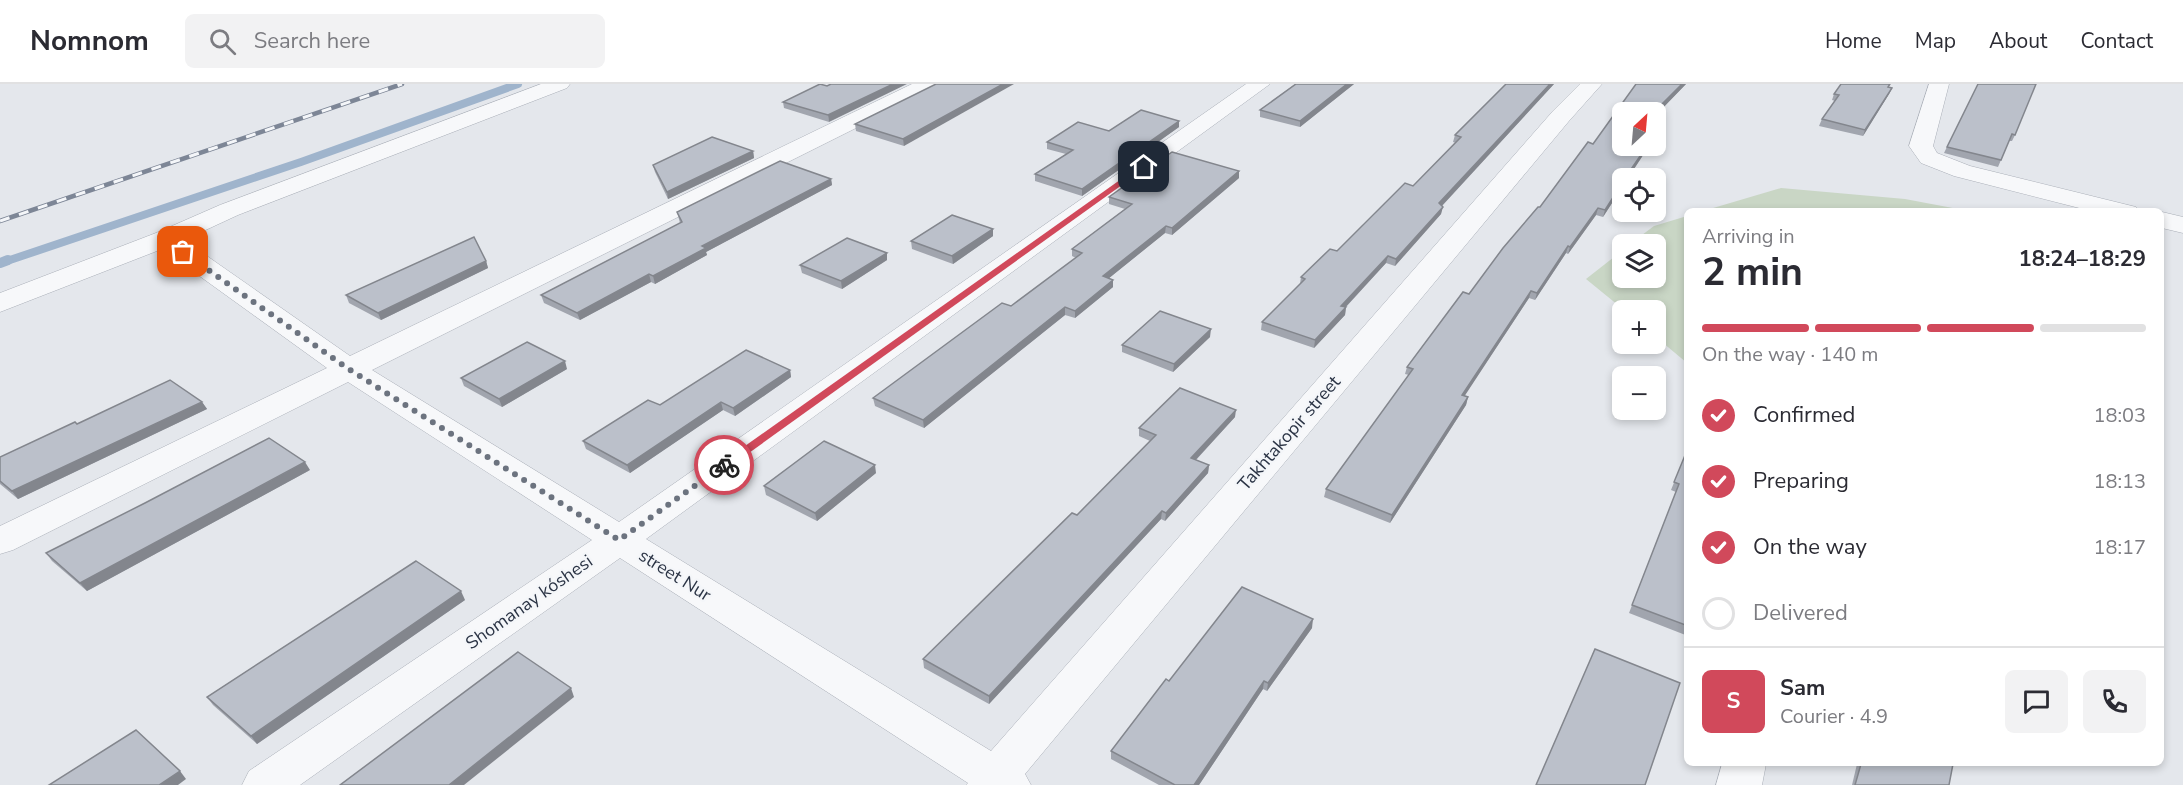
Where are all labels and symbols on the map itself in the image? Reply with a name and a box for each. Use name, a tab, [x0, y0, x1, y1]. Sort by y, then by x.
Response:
north arrow	[1612, 102, 1666, 156]
pin	[1118, 141, 1169, 192]
pin	[157, 226, 208, 277]
street label: Takhtakopir street	[1232, 370, 1346, 496]
courier	[694, 435, 754, 495]
street label: street Nur	[634, 543, 716, 607]
street label: Shomanay kóshesi	[461, 549, 597, 655]

